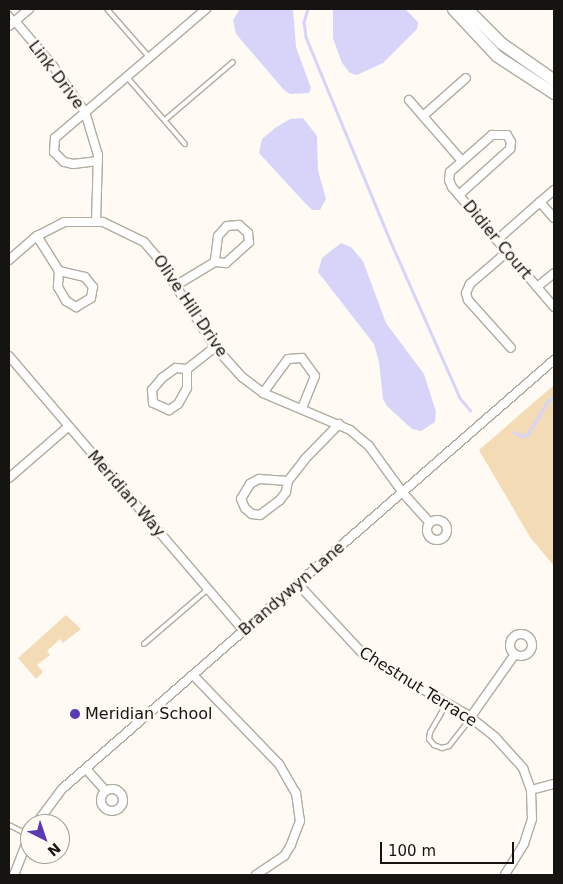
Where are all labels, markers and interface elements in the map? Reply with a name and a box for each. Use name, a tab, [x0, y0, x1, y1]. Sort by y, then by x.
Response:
street label: Link Drive	[24, 37, 88, 113]
street label: Didier Court	[459, 197, 535, 283]
street label: Olive Hill Drive	[149, 251, 231, 361]
street label: Meridian Way	[83, 447, 169, 541]
street label: Brandywyn Lane	[235, 538, 349, 640]
street label: Chestnut Terrace	[355, 643, 481, 731]
place label: Meridian School	[85, 704, 212, 724]
marker: Meridian School	[69, 708, 81, 720]
north arrow	[20, 814, 70, 864]
scale bar	[383, 832, 517, 864]
text: N	[45, 840, 64, 859]
text: 100 m	[388, 842, 436, 860]

